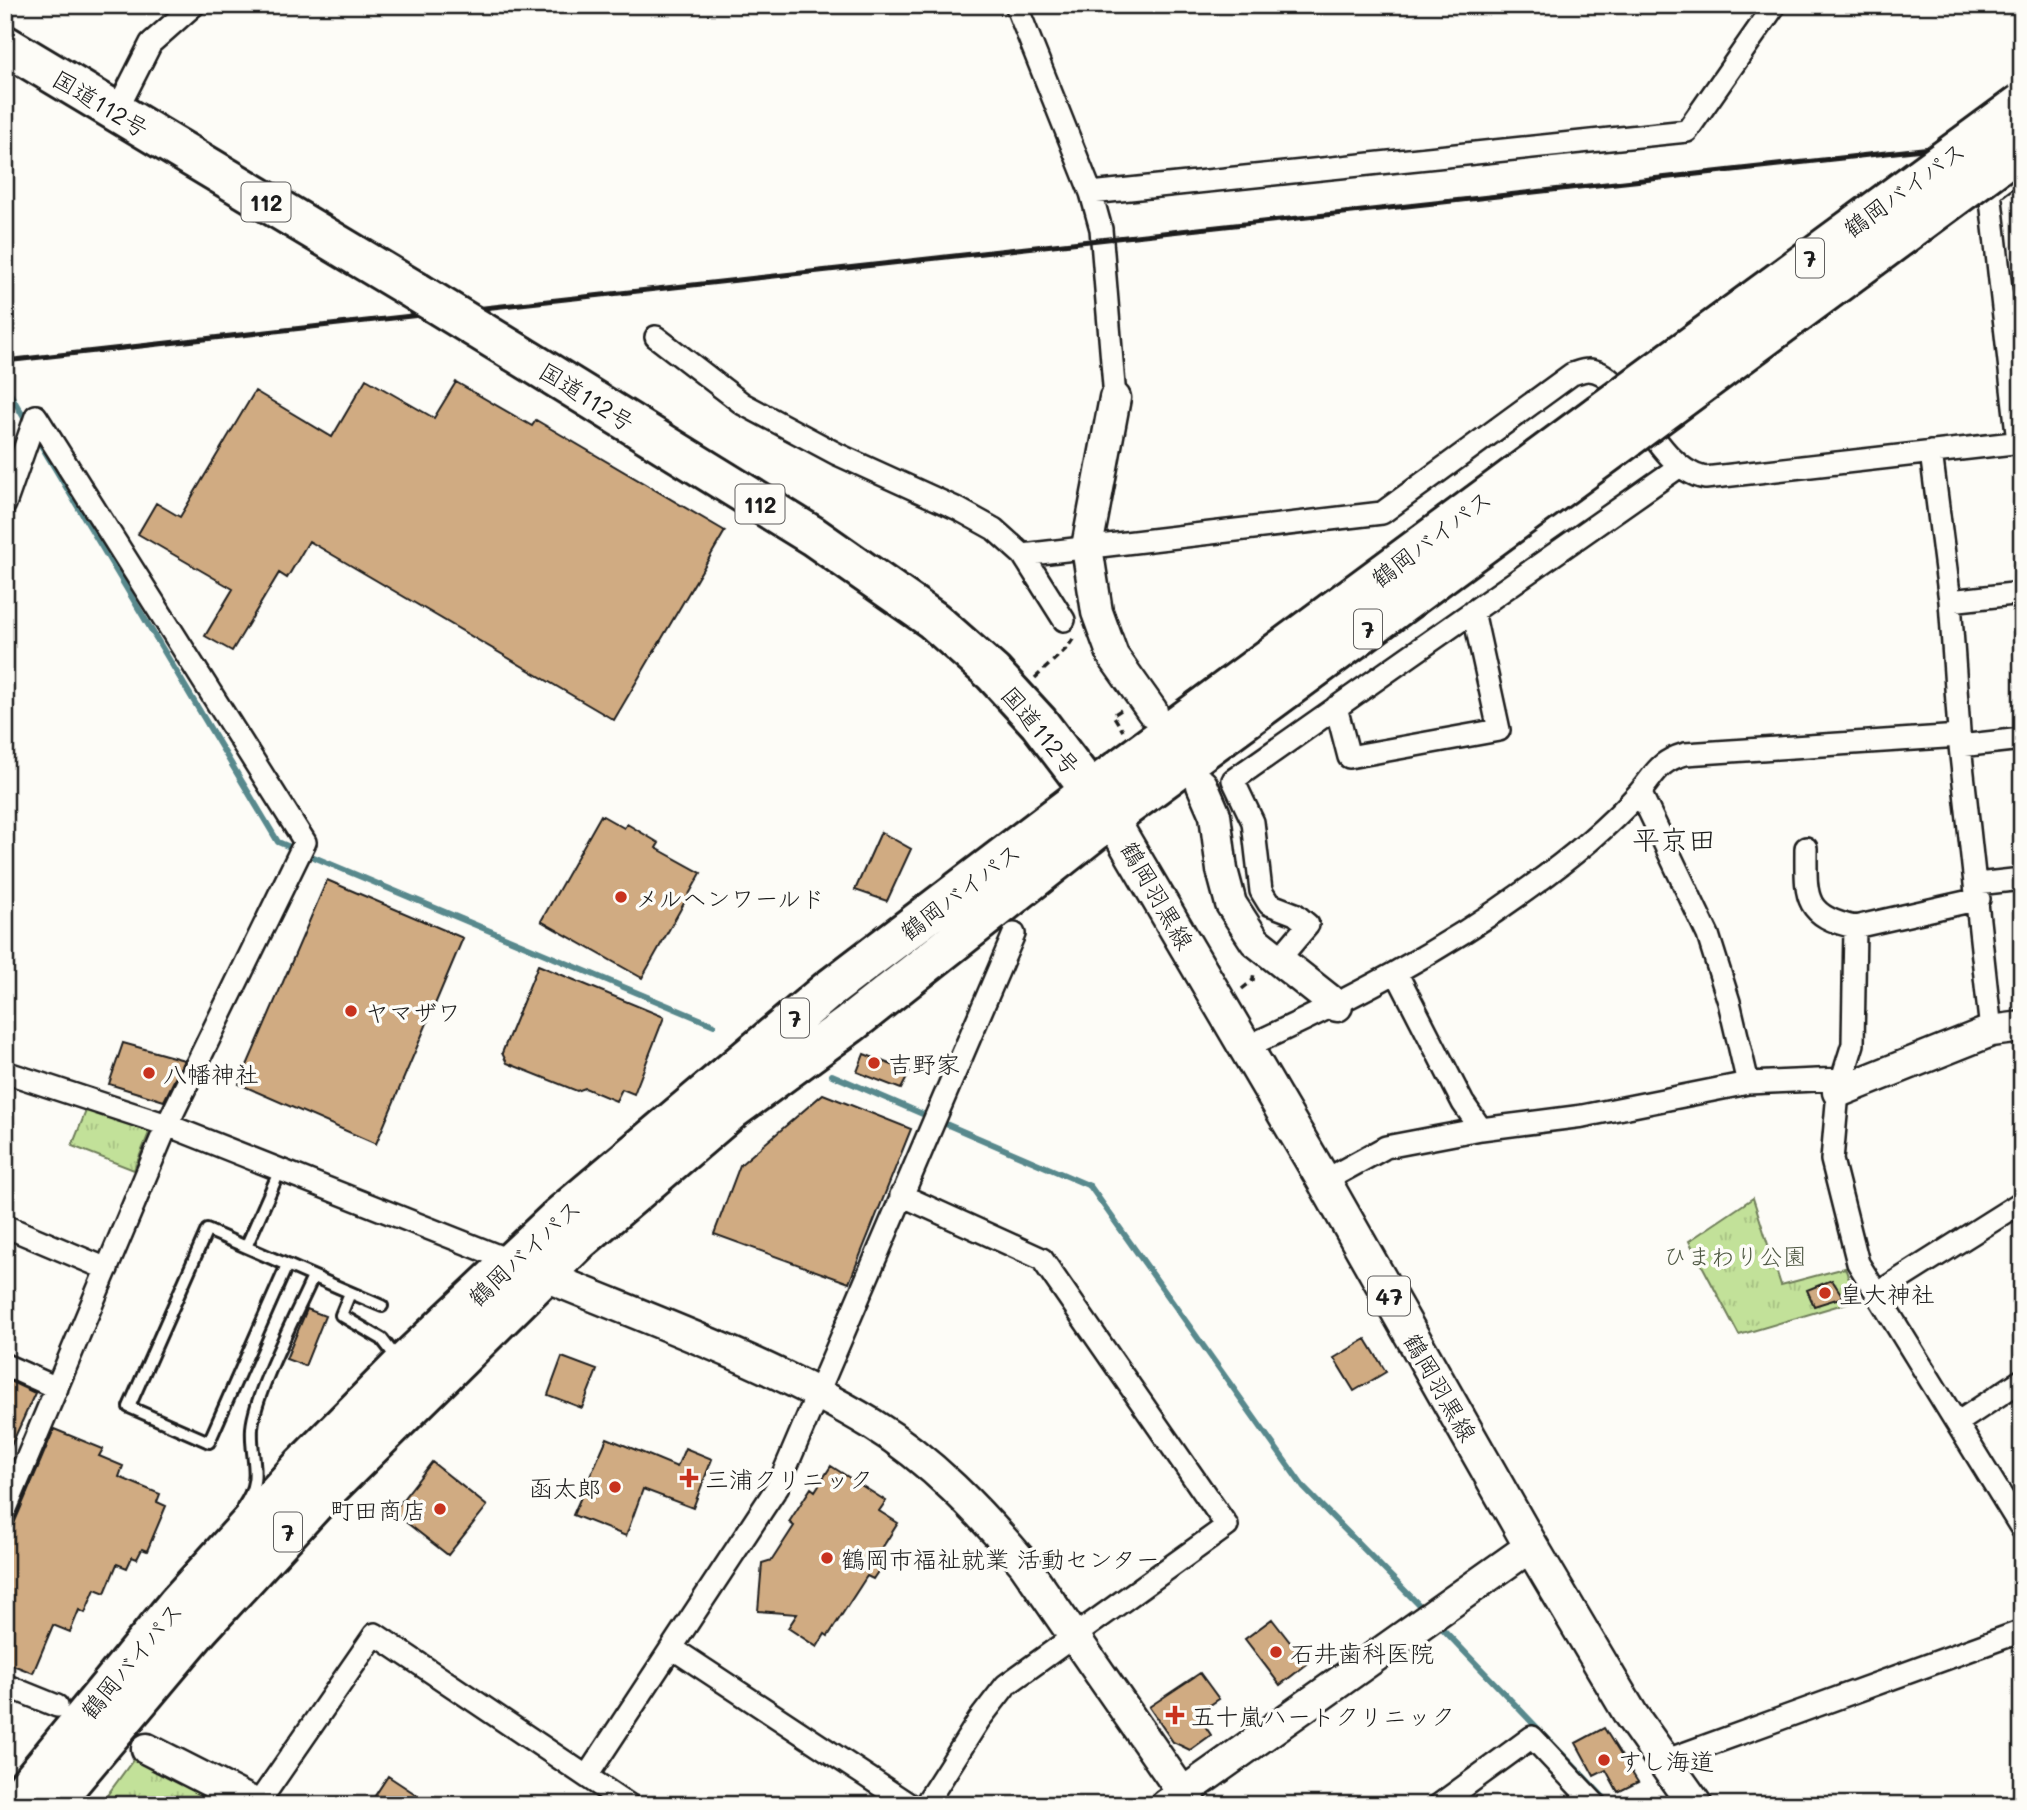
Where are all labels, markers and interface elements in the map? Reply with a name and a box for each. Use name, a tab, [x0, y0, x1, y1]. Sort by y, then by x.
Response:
street label: 国道112号	[47, 62, 155, 144]
street label: 鶴岡バイパス	[1837, 134, 1971, 244]
road number: 112	[242, 182, 290, 222]
road number: 7	[1796, 238, 1824, 278]
street label: 国道112号	[533, 355, 641, 437]
street label: 鶴岡バイパス	[1364, 482, 1498, 594]
road number: 112	[736, 484, 784, 524]
road number: 7	[1354, 610, 1382, 649]
street label: 国道112号	[995, 679, 1087, 781]
district label: 平京田	[1632, 821, 1716, 857]
street label: 鶴岡バイパス	[893, 835, 1027, 947]
street label: 鶴岡羽黒線	[1115, 835, 1201, 955]
place label: メルヘンワールド	[635, 882, 825, 913]
marker: メルヘンワールド	[613, 889, 629, 905]
place label: ヤマザワ	[365, 996, 461, 1027]
road number: 7	[781, 998, 809, 1037]
marker: ヤマザワ	[343, 1003, 359, 1019]
place label: 吉野家	[888, 1048, 960, 1079]
marker: 吉野家	[866, 1055, 882, 1071]
place label: 八幡神社	[163, 1058, 259, 1089]
marker: 八幡神社	[141, 1065, 157, 1081]
street label: 鶴岡バイパス	[461, 1192, 587, 1312]
park label: ひまわり公園	[1663, 1240, 1807, 1271]
road number: 47	[1368, 1276, 1410, 1316]
place label: 皇大神社	[1839, 1278, 1935, 1309]
marker: 皇大神社	[1817, 1285, 1833, 1301]
street label: 鶴岡羽黒線	[1398, 1327, 1484, 1447]
place label: 三浦クリニック	[705, 1463, 873, 1494]
marker: 三浦クリニック	[679, 1468, 699, 1488]
place label: 函太郎	[529, 1472, 601, 1503]
marker: 函太郎	[607, 1479, 623, 1495]
place label: 町田商店	[330, 1494, 426, 1525]
marker: 町田商店	[432, 1501, 448, 1517]
road number: 7	[274, 1512, 302, 1552]
place label: 鶴岡市福祉就業 活動センター	[841, 1543, 1160, 1574]
marker: 鶴岡市福祉就業 活動センター	[819, 1550, 835, 1566]
street label: 鶴岡バイパス	[73, 1595, 189, 1725]
place label: 石井歯科医院	[1290, 1637, 1434, 1668]
marker: 石井歯科医院	[1268, 1644, 1284, 1660]
place label: 五十嵐ハートクリニック	[1191, 1700, 1455, 1731]
marker: 五十嵐ハートクリニック	[1165, 1705, 1185, 1725]
place label: すし海道	[1618, 1745, 1714, 1776]
marker: すし海道	[1596, 1752, 1612, 1768]

